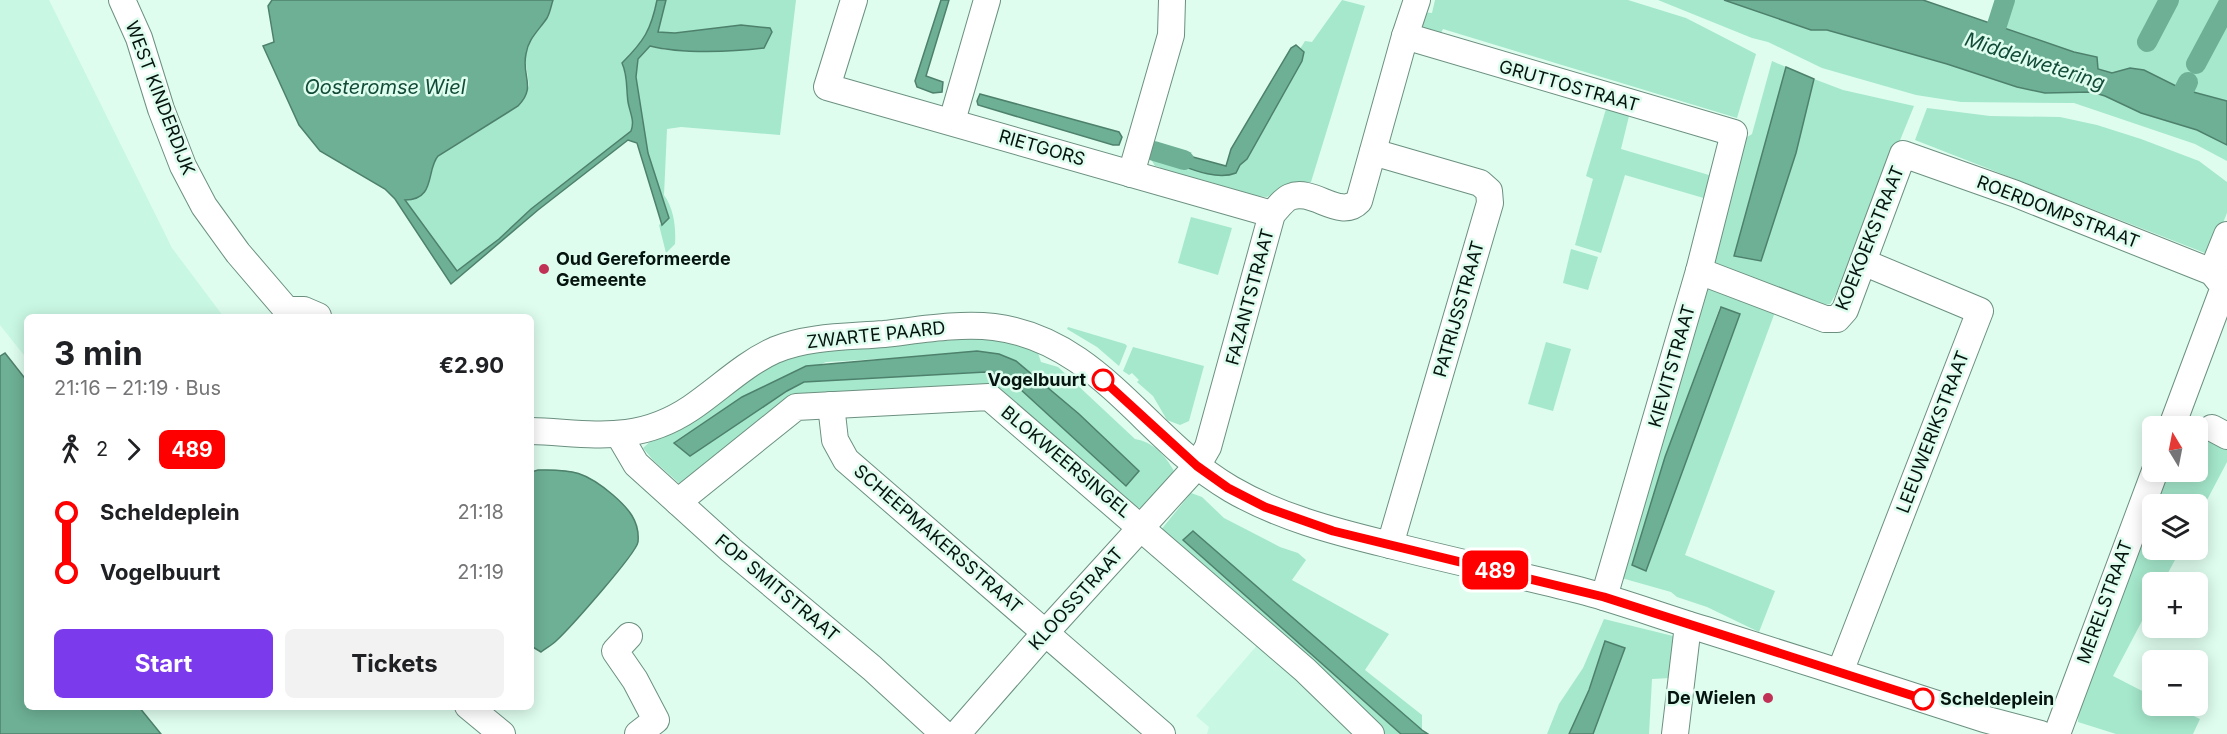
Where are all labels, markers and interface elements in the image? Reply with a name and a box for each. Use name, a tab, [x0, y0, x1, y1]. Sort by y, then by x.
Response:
street label: WEST KINDERDIJK	[121, 18, 199, 178]
water label: Middelwetering	[1962, 27, 2108, 95]
street label: GRUTTOSTRAAT	[1497, 55, 1642, 116]
water label: Oosteromse Wiel	[304, 75, 466, 99]
street label: RIETGORS	[997, 125, 1088, 170]
street label: KOEKOEKSTRAAT	[1831, 162, 1908, 313]
street label: ROERDOMPSTRAAT	[1974, 171, 2142, 252]
street label: FAZANTSTRAAT	[1221, 226, 1278, 367]
street label: PATRIJSSTRAAT	[1429, 238, 1488, 379]
place label: Oud Gereformeerde Gemeente	[556, 248, 731, 290]
marker: Oud Gereformeerde Gemeente	[537, 262, 551, 276]
street label: KIEVITSTRAAT	[1644, 302, 1699, 430]
street label: ZWARTE PAARD	[806, 317, 946, 352]
text: 3 min	[54, 333, 143, 373]
street label: LEEUWERIKSTRAAT	[1892, 348, 1973, 516]
text: €2.90	[439, 352, 504, 378]
place label: Vogelbuurt	[988, 369, 1086, 390]
marker: Vogelbuurt	[1092, 369, 1114, 391]
text: 21:16 – 21:19 · Bus	[54, 376, 221, 400]
street label: BLOKWEERSINGEL	[997, 401, 1135, 522]
north arrow	[2142, 416, 2208, 482]
map controls	[2142, 416, 2208, 716]
icon: walk	[54, 433, 87, 466]
icon: forward	[117, 433, 150, 466]
text: 2	[96, 437, 108, 461]
text: 489	[171, 437, 213, 462]
street label: SCHEEPMAKERSSTRAAT	[850, 460, 1027, 617]
button: layers	[2142, 494, 2208, 560]
text: Scheldeplein	[100, 499, 240, 525]
text: 21:18	[457, 500, 504, 524]
street label: FOP SMITSTRAAT	[711, 530, 843, 646]
street label: MERELSTRAAT	[2072, 537, 2137, 666]
street label: KLOOSSTRAAT	[1024, 543, 1127, 654]
line badge: 489	[1460, 550, 1530, 590]
text: 489	[1474, 558, 1516, 583]
text: Vogelbuurt	[100, 559, 220, 585]
text: 21:19	[457, 560, 504, 584]
button: +	[2142, 572, 2208, 638]
button: Start	[54, 629, 273, 698]
button: Tickets	[285, 629, 504, 698]
button: −	[2142, 650, 2208, 716]
place label: De Wielen	[1667, 687, 1756, 708]
marker: Scheldeplein	[1912, 688, 1934, 710]
place label: Scheldeplein	[1940, 688, 2054, 709]
marker: De Wielen	[1761, 691, 1775, 705]

